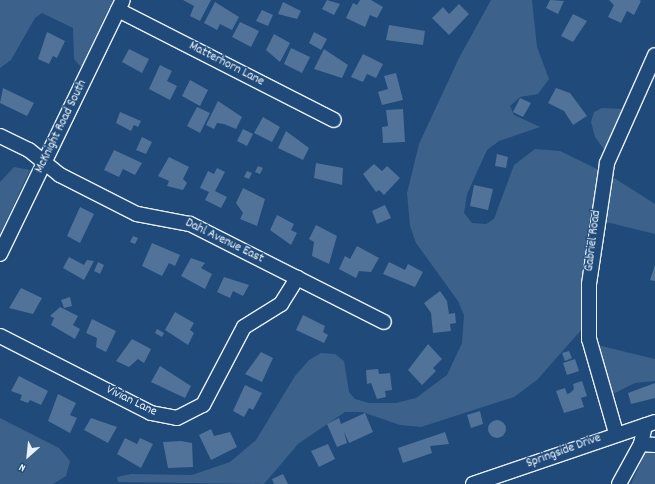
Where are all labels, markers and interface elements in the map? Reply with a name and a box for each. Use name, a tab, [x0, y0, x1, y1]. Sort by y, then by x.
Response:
street label: Matterhorn Lane	[186, 39, 266, 91]
street label: McKnight Road South	[33, 78, 91, 176]
street label: Gabriel Road	[583, 209, 605, 273]
street label: Dahl Avenue East	[182, 216, 266, 268]
street label: Vivian Lane	[103, 383, 159, 421]
street label: Springside Drive	[525, 431, 603, 473]
north arrow	[8, 436, 48, 476]
text: N	[16, 458, 29, 475]

